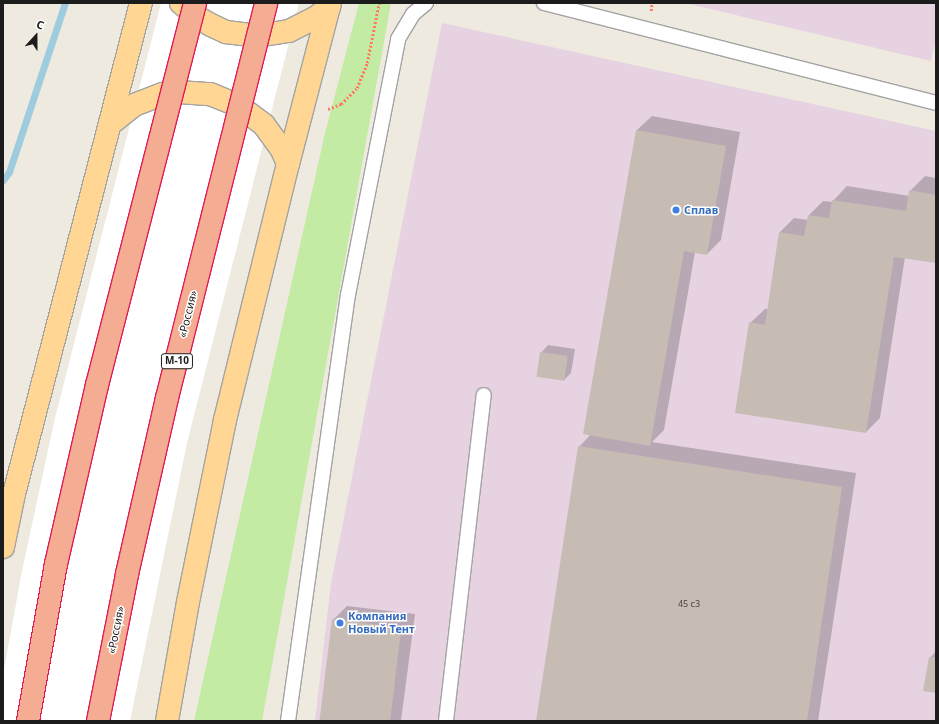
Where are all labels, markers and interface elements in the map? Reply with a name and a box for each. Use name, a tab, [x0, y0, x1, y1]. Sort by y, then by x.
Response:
north arrow	[16, 16, 56, 56]
text: С	[34, 16, 46, 33]
place label: Сплав	[684, 203, 718, 217]
marker: Сплав	[671, 205, 681, 215]
street label: «Россия»	[176, 289, 200, 339]
road number: М-10	[160, 353, 194, 369]
house number: 45 с3	[678, 599, 700, 609]
street label: «Россия»	[105, 605, 127, 655]
place label: Компания Новый Тент	[348, 610, 415, 636]
marker: Компания Новый Тент	[335, 618, 345, 628]

